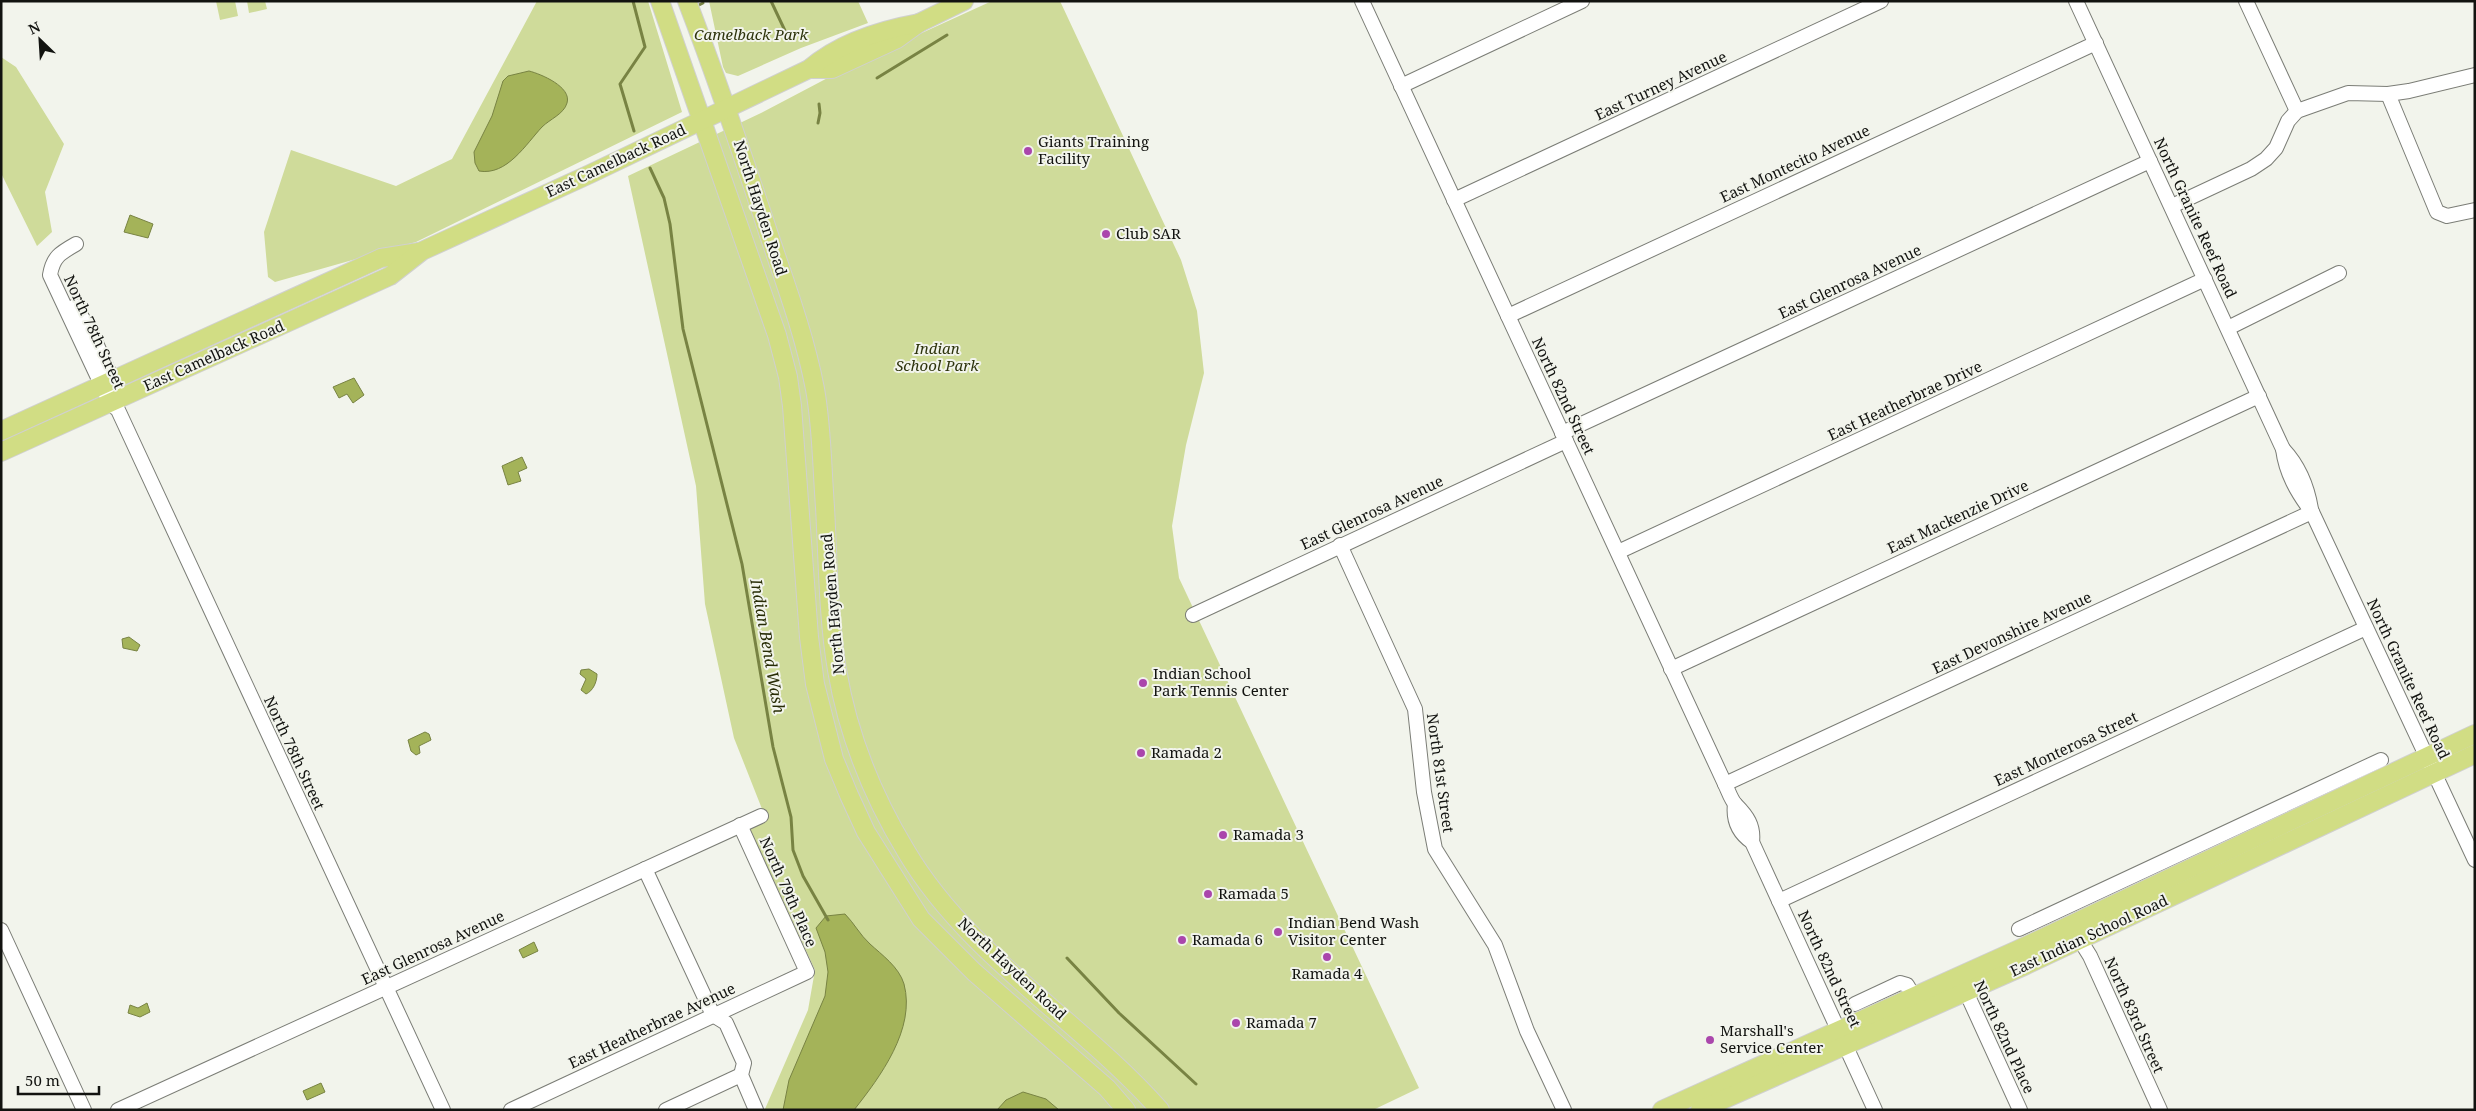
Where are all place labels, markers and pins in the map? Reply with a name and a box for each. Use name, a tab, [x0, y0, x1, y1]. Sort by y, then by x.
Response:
place label: Giants Training Facility	[1038, 131, 1149, 168]
marker: Giants Training Facility	[1022, 145, 1034, 157]
place label: Club SAR	[1116, 223, 1181, 243]
marker: Club SAR	[1100, 228, 1112, 240]
place label: Indian School Park Tennis Center	[1153, 663, 1289, 700]
marker: Indian School Park Tennis Center	[1137, 677, 1149, 689]
place label: Ramada 2	[1151, 742, 1222, 762]
marker: Ramada 2	[1135, 747, 1147, 759]
place label: Ramada 3	[1233, 824, 1304, 844]
marker: Ramada 3	[1217, 829, 1229, 841]
place label: Ramada 5	[1218, 883, 1289, 903]
marker: Ramada 5	[1202, 888, 1214, 900]
place label: Indian Bend Wash Visitor Center	[1288, 912, 1420, 949]
marker: Indian Bend Wash Visitor Center	[1272, 926, 1284, 938]
place label: Ramada 6	[1192, 929, 1263, 949]
marker: Ramada 6	[1176, 934, 1188, 946]
marker: Ramada 4	[1321, 951, 1333, 963]
place label: Ramada 4	[1292, 963, 1363, 983]
place label: Ramada 7	[1246, 1012, 1317, 1032]
marker: Ramada 7	[1230, 1017, 1242, 1029]
place label: Marshall's Service Center	[1720, 1020, 1823, 1057]
marker: Marshall's Service Center	[1704, 1034, 1716, 1046]

